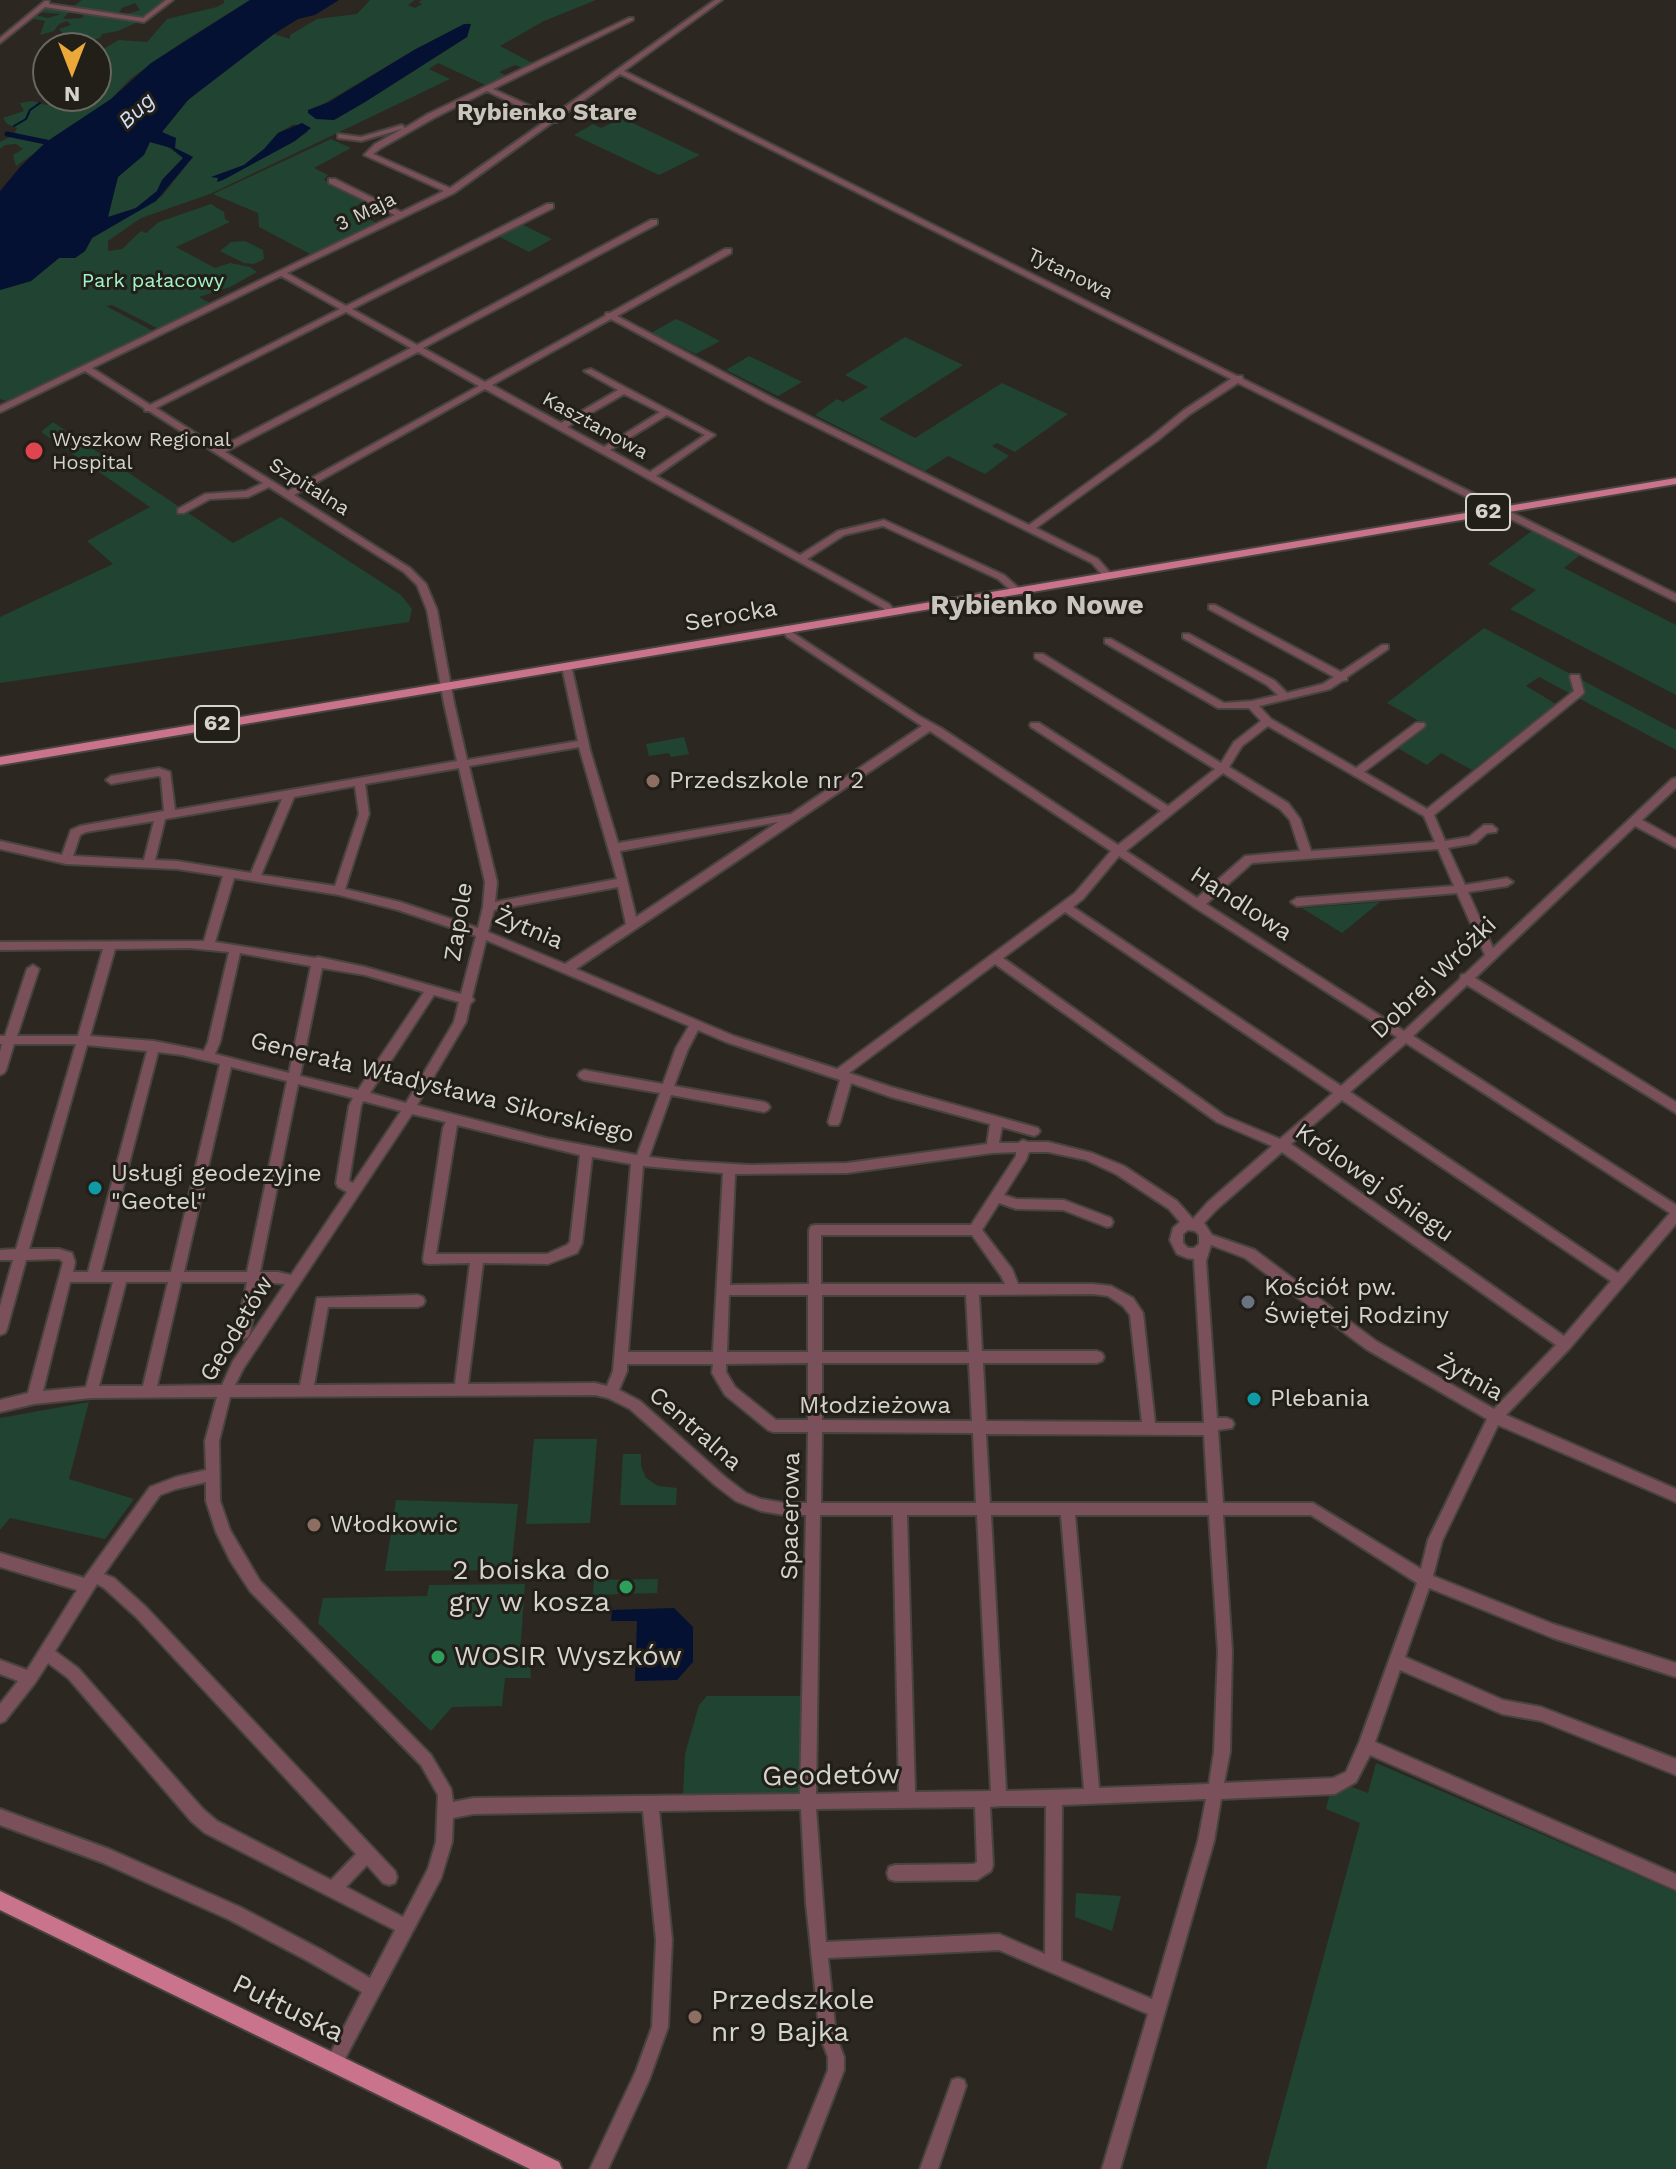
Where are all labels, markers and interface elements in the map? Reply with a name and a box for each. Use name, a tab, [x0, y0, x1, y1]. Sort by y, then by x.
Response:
north arrow	[32, 32, 112, 112]
text: N	[64, 82, 80, 107]
water label: Bug	[113, 87, 161, 135]
district label: Rybienko Stare	[457, 99, 637, 127]
street label: 3 Maja	[332, 187, 400, 237]
street label: Tytanowa	[1023, 243, 1117, 305]
park label: Park pałacowy	[82, 269, 224, 293]
street label: Kasztanowa	[538, 387, 652, 465]
place label: Wyszkow Regional Hospital	[52, 428, 231, 475]
marker: Wyszkow Regional Hospital	[23, 440, 45, 462]
street label: Szpitalna	[264, 453, 354, 521]
road number: 62	[1466, 494, 1510, 530]
district label: Rybienko Nowe	[930, 589, 1144, 623]
street label: Serocka	[682, 594, 780, 638]
road number: 62	[195, 706, 239, 742]
place label: Przedszkole nr 2	[669, 767, 864, 795]
marker: Przedszkole nr 2	[644, 772, 662, 790]
street label: Handlowa	[1185, 860, 1297, 948]
street label: Zapole	[439, 881, 479, 963]
street label: Żytnia	[491, 902, 567, 956]
street label: Dobrej Wróżki	[1365, 911, 1503, 1045]
street label: Generała Władysława Sikorskiego	[247, 1026, 637, 1150]
street label: Królowej Śniegu	[1289, 1118, 1459, 1248]
place label: Usługi geodezyjne "Geotel"	[111, 1160, 322, 1216]
marker: Usługi geodezyjne "Geotel"	[86, 1179, 104, 1197]
street label: Geodetów	[194, 1271, 280, 1387]
place label: Kościół pw. Świętej Rodziny	[1264, 1274, 1449, 1330]
marker: Kościół pw. Świętej Rodziny	[1239, 1293, 1257, 1311]
street label: Żytnia	[1432, 1348, 1508, 1408]
street label: Centralna	[643, 1381, 747, 1477]
place label: Plebania	[1270, 1385, 1369, 1413]
marker: Plebania	[1245, 1390, 1263, 1408]
street label: Młodzieżowa	[799, 1392, 951, 1420]
street label: Spacerowa	[775, 1452, 807, 1580]
place label: Włodkowic	[330, 1511, 458, 1539]
marker: Włodkowic	[305, 1516, 323, 1534]
place label: 2 boiska do gry w kosza	[449, 1554, 610, 1620]
marker: 2 boiska do gry w kosza	[617, 1578, 635, 1596]
place label: WOSIR Wyszków	[454, 1640, 682, 1674]
marker: WOSIR Wyszków	[429, 1648, 447, 1666]
street label: Geodetów	[762, 1758, 900, 1794]
street label: Pułtuska	[227, 1968, 349, 2050]
place label: Przedszkole nr 9 Bajka	[711, 1984, 875, 2050]
marker: Przedszkole nr 9 Bajka	[686, 2008, 704, 2026]

